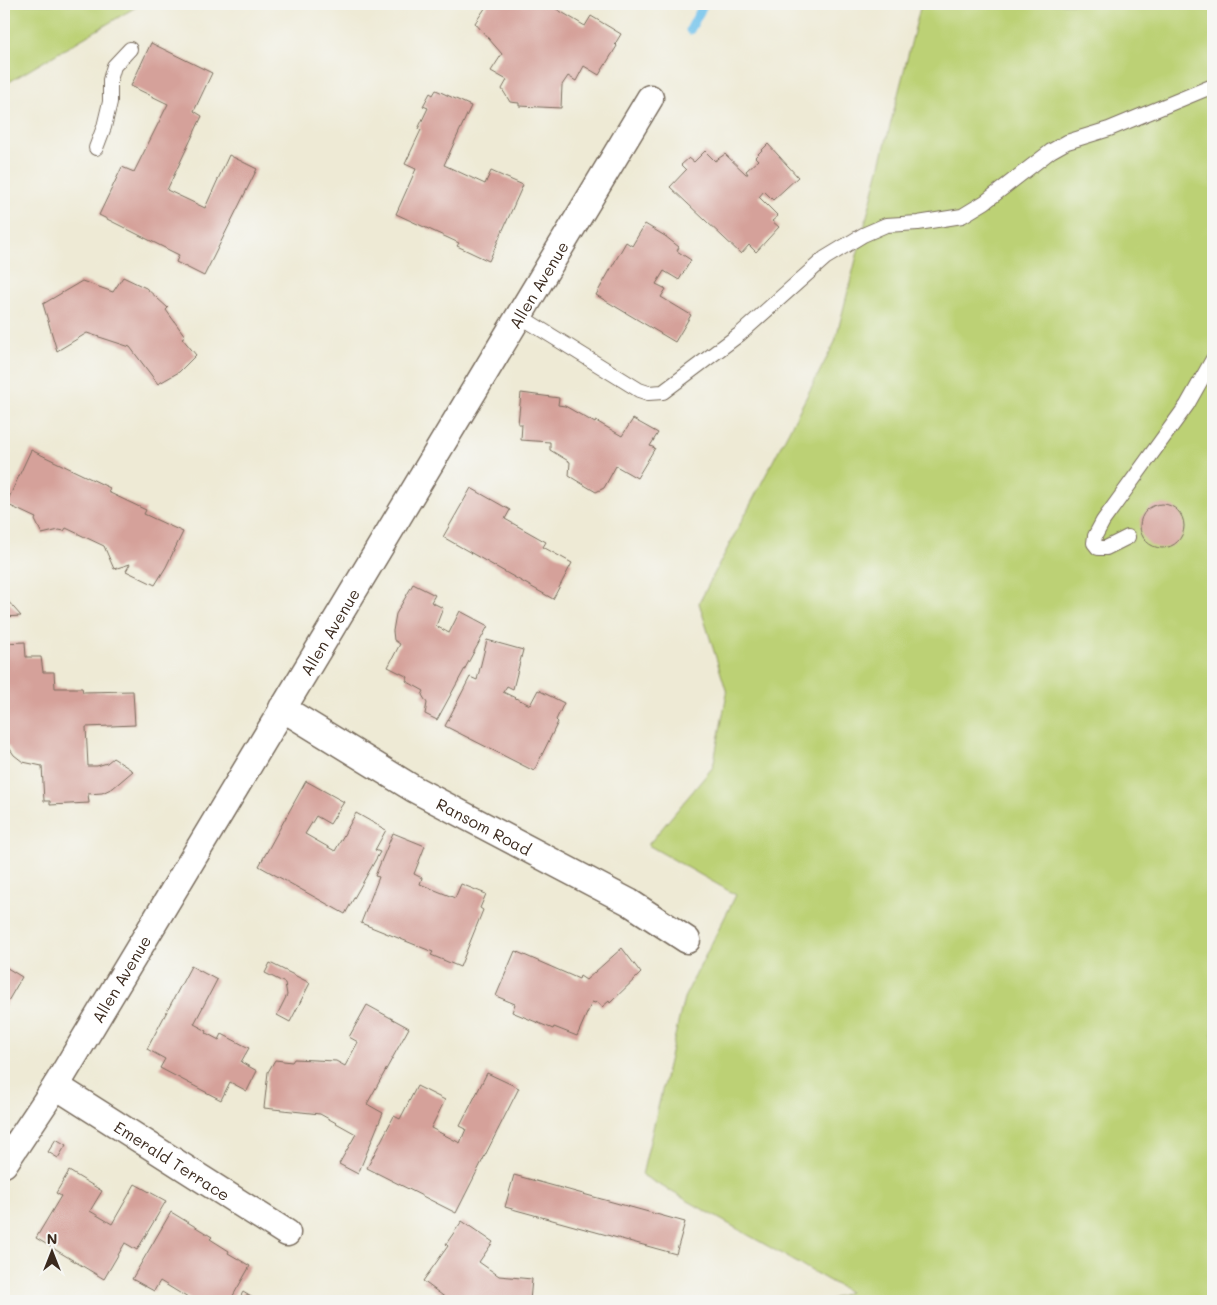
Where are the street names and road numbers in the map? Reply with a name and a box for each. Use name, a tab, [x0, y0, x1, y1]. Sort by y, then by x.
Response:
street label: Allen Avenue	[504, 237, 572, 332]
street label: Allen Avenue	[295, 584, 364, 679]
street label: Ransom Road	[433, 792, 535, 859]
street label: Allen Avenue	[86, 931, 155, 1026]
street label: Emerald Terrace	[111, 1115, 234, 1205]

